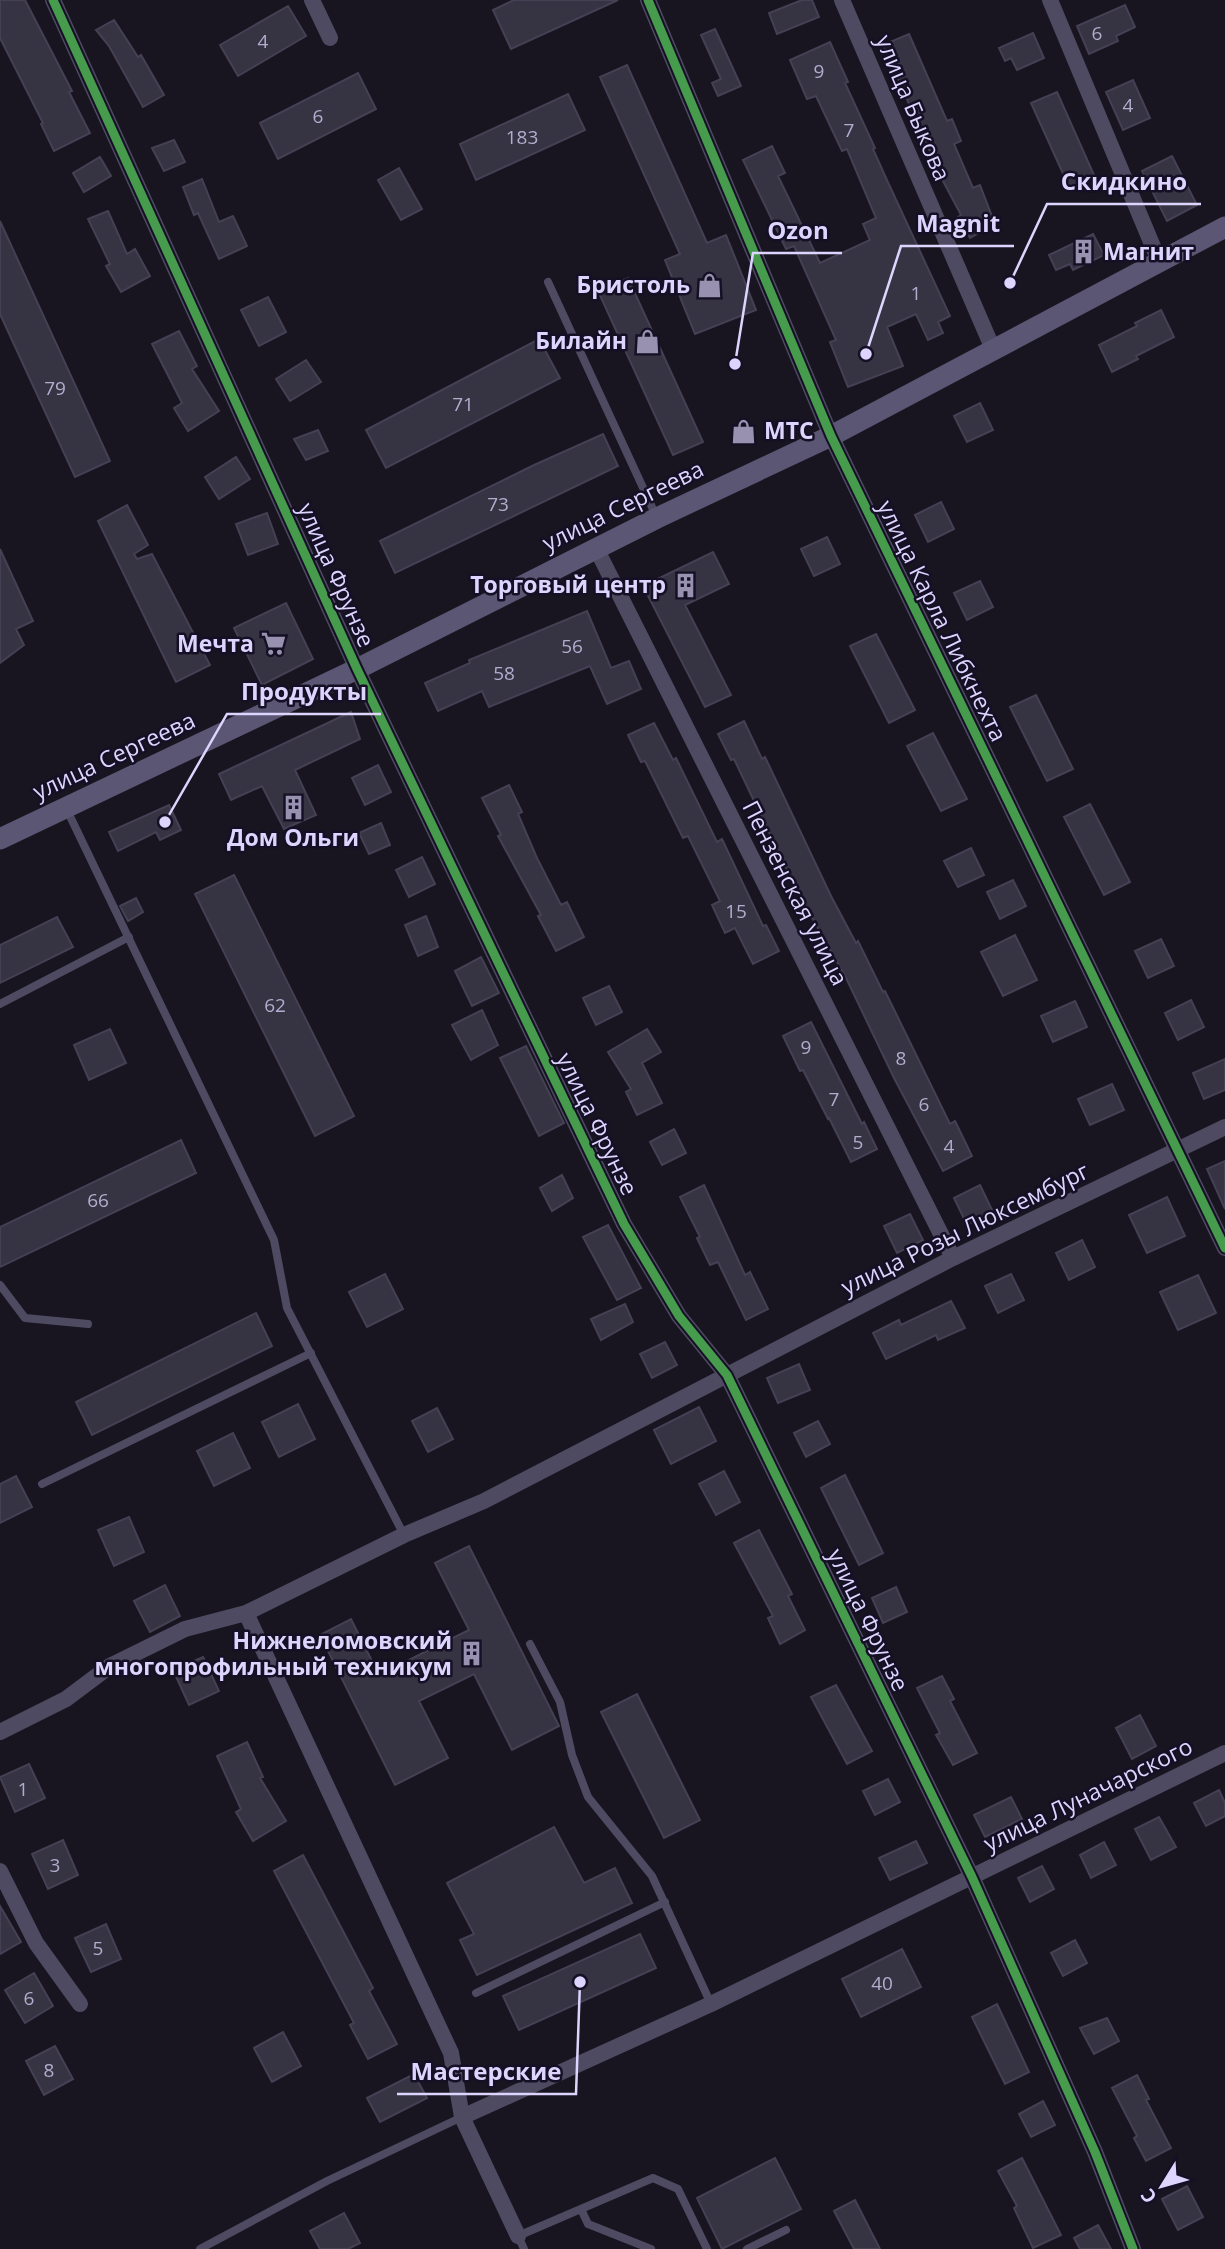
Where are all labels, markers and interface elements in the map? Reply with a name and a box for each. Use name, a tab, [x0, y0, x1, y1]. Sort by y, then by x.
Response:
house number: 6	[1092, 20, 1102, 46]
house number: 4	[258, 28, 269, 54]
street label: улица Быкова	[869, 30, 959, 186]
house number: 9	[814, 58, 824, 84]
house number: 4	[1123, 92, 1134, 118]
house number: 6	[313, 103, 323, 129]
house number: 7	[844, 117, 854, 143]
house number: 183	[506, 124, 538, 150]
callout: Скидкино	[1047, 159, 1201, 204]
text: Скидкино	[1061, 164, 1187, 197]
callout: Magnit	[901, 201, 1014, 246]
text: Magnit	[916, 206, 1000, 239]
callout: Ozon	[753, 208, 842, 253]
text: Ozon	[767, 213, 829, 246]
place label: Магнит	[1103, 235, 1194, 267]
building icon: Магнит	[1069, 238, 1097, 266]
place label: Бристоль	[576, 268, 690, 300]
shop icon: Бристоль	[696, 271, 724, 299]
house number: 1	[911, 280, 921, 306]
place label: Билайн	[535, 324, 627, 356]
shop icon: Билайн	[633, 327, 661, 355]
house number: 79	[44, 375, 66, 401]
house number: 71	[452, 391, 474, 417]
place label: МТС	[764, 414, 814, 446]
shop icon: МТС	[730, 417, 758, 445]
street label: улица Сергеева	[537, 452, 709, 558]
house number: 73	[487, 491, 509, 517]
street label: улица Карла Либкнехта	[870, 495, 1015, 747]
street label: улица Фрунзе	[291, 497, 383, 652]
place label: Торговый центр	[470, 568, 666, 600]
building icon: Торговый центр	[672, 571, 700, 599]
place label: Мечта	[177, 627, 254, 659]
supermarket icon: Мечта	[260, 630, 288, 658]
house number: 56	[561, 633, 583, 659]
house number: 58	[493, 660, 515, 686]
callout: Продукты	[227, 669, 381, 714]
text: Продукты	[241, 674, 367, 707]
street label: улица Сергеева	[27, 703, 200, 807]
building icon: Дом Ольги	[279, 794, 307, 822]
street label: Пензенская улица	[735, 795, 856, 991]
place label: Дом Ольги	[227, 821, 359, 853]
house number: 15	[725, 898, 747, 924]
house number: 62	[264, 992, 286, 1018]
house number: 9	[801, 1034, 811, 1060]
house number: 8	[896, 1045, 906, 1071]
street label: улица Фрунзе	[550, 1047, 646, 1200]
house number: 7	[829, 1086, 839, 1112]
house number: 6	[919, 1091, 929, 1117]
house number: 5	[853, 1129, 863, 1155]
house number: 4	[944, 1133, 955, 1159]
street label: улица Розы Люксембург	[835, 1154, 1094, 1302]
house number: 66	[87, 1187, 109, 1213]
street label: улица Фрунзе	[821, 1543, 917, 1696]
place label: Нижнеломовский многопрофильный техникум	[94, 1624, 452, 1682]
building icon: Нижнеломовский многопрофильный техникум	[458, 1640, 486, 1668]
street label: улица Луначарского	[978, 1730, 1197, 1859]
house number: 1	[18, 1776, 28, 1802]
house number: 3	[50, 1852, 60, 1878]
house number: 5	[93, 1935, 103, 1961]
house number: 40	[871, 1970, 893, 1996]
house number: 6	[24, 1985, 34, 2011]
callout: Мастерские	[397, 2049, 576, 2094]
text: Мастерские	[411, 2054, 561, 2087]
house number: 8	[44, 2057, 54, 2083]
north arrow	[1127, 2151, 1197, 2221]
text: С	[1134, 2184, 1162, 2209]

